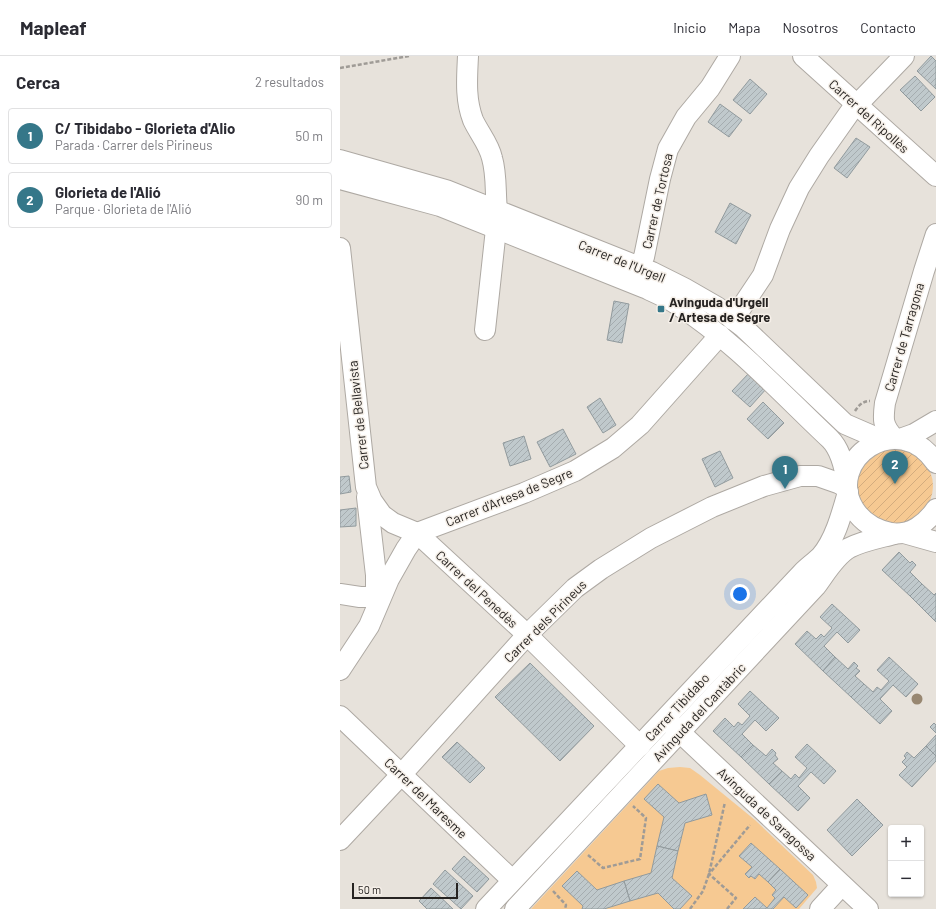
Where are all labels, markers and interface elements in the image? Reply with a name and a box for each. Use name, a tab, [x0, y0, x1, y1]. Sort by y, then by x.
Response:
text: Mapleaf	[20, 16, 87, 39]
text: Inicio	[673, 19, 706, 36]
text: Mapa	[728, 19, 760, 36]
text: Nosotros	[782, 19, 838, 36]
text: Contacto	[860, 19, 916, 36]
text: Cerca	[16, 72, 60, 92]
text: 2 resultados	[255, 74, 324, 90]
street label: Carrer del Ripollès	[826, 76, 912, 156]
text: C/ Tibidabo - Glorieta d'Alio	[55, 119, 235, 137]
text: 1	[28, 128, 32, 144]
text: 50 m	[296, 128, 323, 144]
text: Parada · Carrer dels Pirineus	[55, 137, 212, 153]
street label: Carrer de Tortosa	[638, 152, 676, 250]
text: Glorieta de l'Alió	[55, 183, 161, 201]
text: 2	[26, 192, 34, 208]
text: 90 m	[296, 192, 323, 208]
text: Parque · Glorieta de l'Alió	[55, 201, 192, 217]
street label: Carrer de l'Urgell	[576, 236, 668, 286]
street label: Carrer de Tarragona	[881, 281, 927, 393]
place label: Avinguda d'Urgell / Artesa de Segre	[669, 294, 770, 325]
marker: Avinguda d'Urgell / Artesa de Segre	[656, 304, 666, 314]
street label: Carrer de Bellavista	[344, 360, 372, 470]
pin: 2	[882, 451, 908, 484]
pin: 1	[772, 456, 798, 489]
street label: Carrer d'Artesa de Segre	[443, 464, 575, 530]
street label: Carrer del Penedès	[433, 547, 521, 631]
street label: Carrer dels Pirineus	[500, 576, 590, 666]
your location	[730, 584, 750, 604]
street label: Avinguda del Cantàbric	[649, 659, 749, 764]
street label: Carrer Tibidabo	[642, 670, 712, 744]
street label: Carrer del Maresme	[381, 754, 471, 842]
street label: Avinguda de Saragossa	[714, 764, 820, 864]
map controls	[888, 825, 924, 897]
button: +	[888, 825, 924, 861]
button: −	[888, 861, 924, 897]
scale bar	[352, 881, 458, 900]
text: 50 m	[358, 883, 381, 896]

